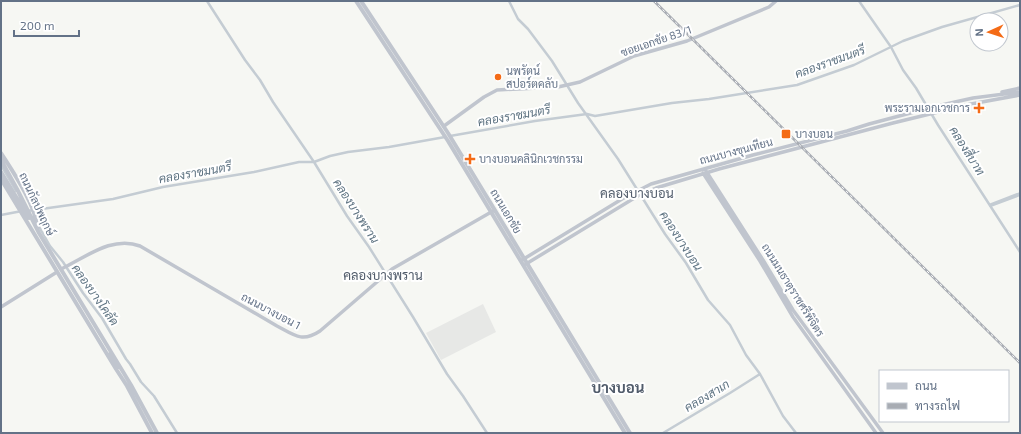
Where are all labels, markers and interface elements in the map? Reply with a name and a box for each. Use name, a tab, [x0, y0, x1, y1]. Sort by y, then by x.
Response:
scale bar	[14, 12, 79, 38]
north arrow	[969, 12, 1009, 52]
text: 200 m	[20, 18, 54, 32]
street label: ซอยเอกชัย 83/1	[619, 22, 693, 59]
text: N	[972, 28, 985, 37]
water label: คลองราชมนตรี	[793, 41, 868, 80]
place label: นพรัตน์ สปอร์ตคลับ	[506, 63, 558, 90]
marker: นพรัตน์ สปอร์ตคลับ	[493, 72, 503, 82]
place label: พระรามเอกเวชการ	[885, 101, 970, 114]
water label: คลองราชมนตรี	[476, 102, 552, 128]
marker: พระรามเอกเวชการ	[973, 102, 985, 114]
water label: คลองสี่บาท	[947, 122, 991, 178]
place label: บางบอน	[795, 127, 833, 140]
marker: บางบอน	[780, 128, 792, 140]
street label: ถนนบางขุนเทียน	[698, 134, 775, 169]
place label: บางบอนคลินิกเวชกรรม	[479, 152, 583, 165]
marker: บางบอนคลินิกเวชกรรม	[464, 153, 476, 165]
water label: คลองราชมนตรี	[157, 159, 233, 185]
street label: ถนนกัลปพฤกษ์	[16, 170, 59, 238]
water label: คลองบางพราน	[331, 176, 383, 245]
district label: คลองบางบอน	[600, 185, 674, 201]
street label: ถนนเอกชัย	[488, 186, 525, 235]
water label: คลองบางบอน	[657, 208, 706, 273]
street label: ถนนมนธาตุราชศรีพิจิตร	[757, 240, 828, 340]
water label: คลองบางโคลัด	[70, 261, 122, 328]
district label: คลองบางพราน	[343, 267, 423, 283]
street label: ถนนบางบอน 1	[239, 290, 303, 332]
legend	[879, 370, 1009, 422]
water label: คลองสาเก	[681, 376, 732, 414]
district label: บางบอน	[591, 378, 645, 396]
text: ถนน	[915, 378, 938, 392]
text: ทางรถไฟ	[915, 398, 960, 412]

